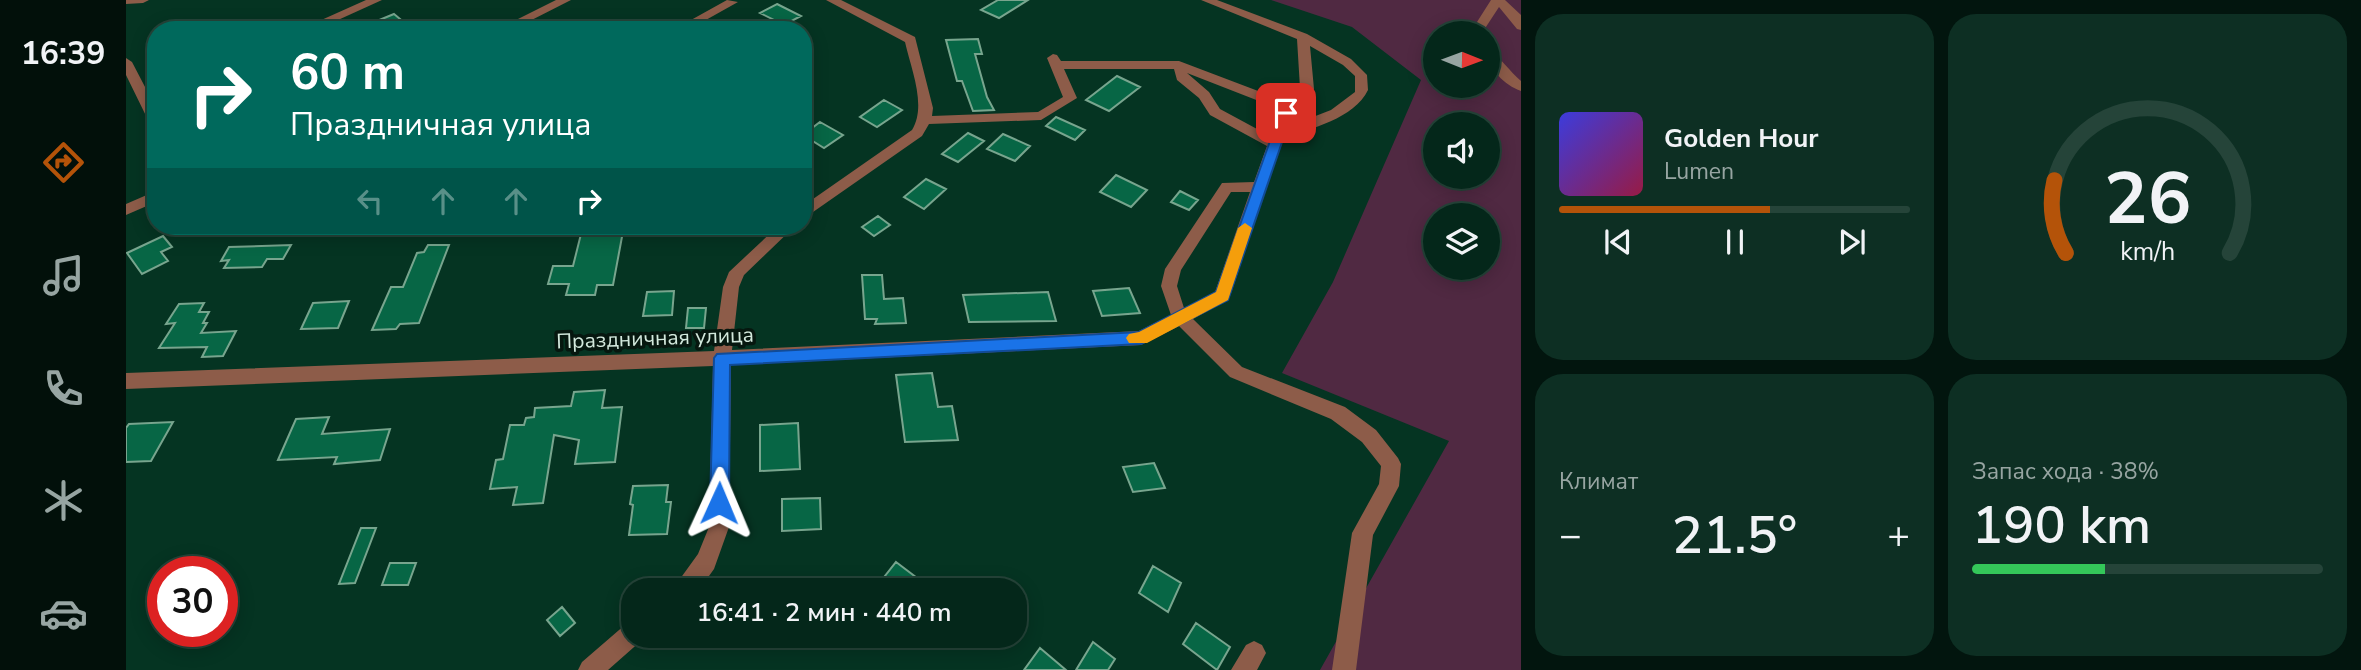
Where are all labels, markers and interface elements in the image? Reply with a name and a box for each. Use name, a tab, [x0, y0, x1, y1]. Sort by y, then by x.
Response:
north arrow	[1423, 21, 1500, 98]
map controls	[1423, 21, 1500, 280]
text: 16:39	[21, 32, 105, 75]
text: 60 m	[290, 39, 405, 106]
icon: right	[175, 49, 266, 140]
pin	[1256, 83, 1316, 143]
icon: arrive	[1267, 94, 1305, 132]
text: Праздничная улица	[290, 103, 591, 146]
button: sound	[1423, 112, 1500, 189]
text: Golden Hour	[1664, 121, 1819, 156]
icon: directions	[39, 138, 88, 187]
text: 26	[2104, 149, 2191, 249]
text: Lumen	[1664, 156, 1734, 187]
icon: left	[351, 182, 389, 220]
icon: ahead	[424, 182, 462, 220]
icon: ahead	[497, 182, 535, 220]
icon: right	[570, 182, 608, 220]
button: layers	[1423, 203, 1500, 280]
icon: previous	[1599, 223, 1637, 261]
icon: pause	[1716, 223, 1754, 261]
icon: next	[1833, 223, 1871, 261]
text: km/h	[2120, 235, 2175, 269]
icon: music	[39, 251, 88, 300]
street label: Праздничная улица	[556, 321, 754, 355]
icon: phone	[39, 364, 88, 413]
text: Запас хода · 38%	[1972, 456, 2159, 487]
position arrow	[682, 466, 756, 540]
text: Климат	[1559, 466, 1638, 497]
icon: climate	[39, 476, 88, 525]
text: 190 km	[1972, 490, 2151, 561]
text: 21.5°	[1672, 500, 1797, 571]
text: −	[1559, 510, 1582, 561]
text: +	[1887, 510, 1910, 561]
speed limit sign: 30	[147, 556, 238, 647]
icon: car	[39, 589, 88, 638]
text: 16:41 · 2 мин · 440 m	[696, 595, 952, 630]

